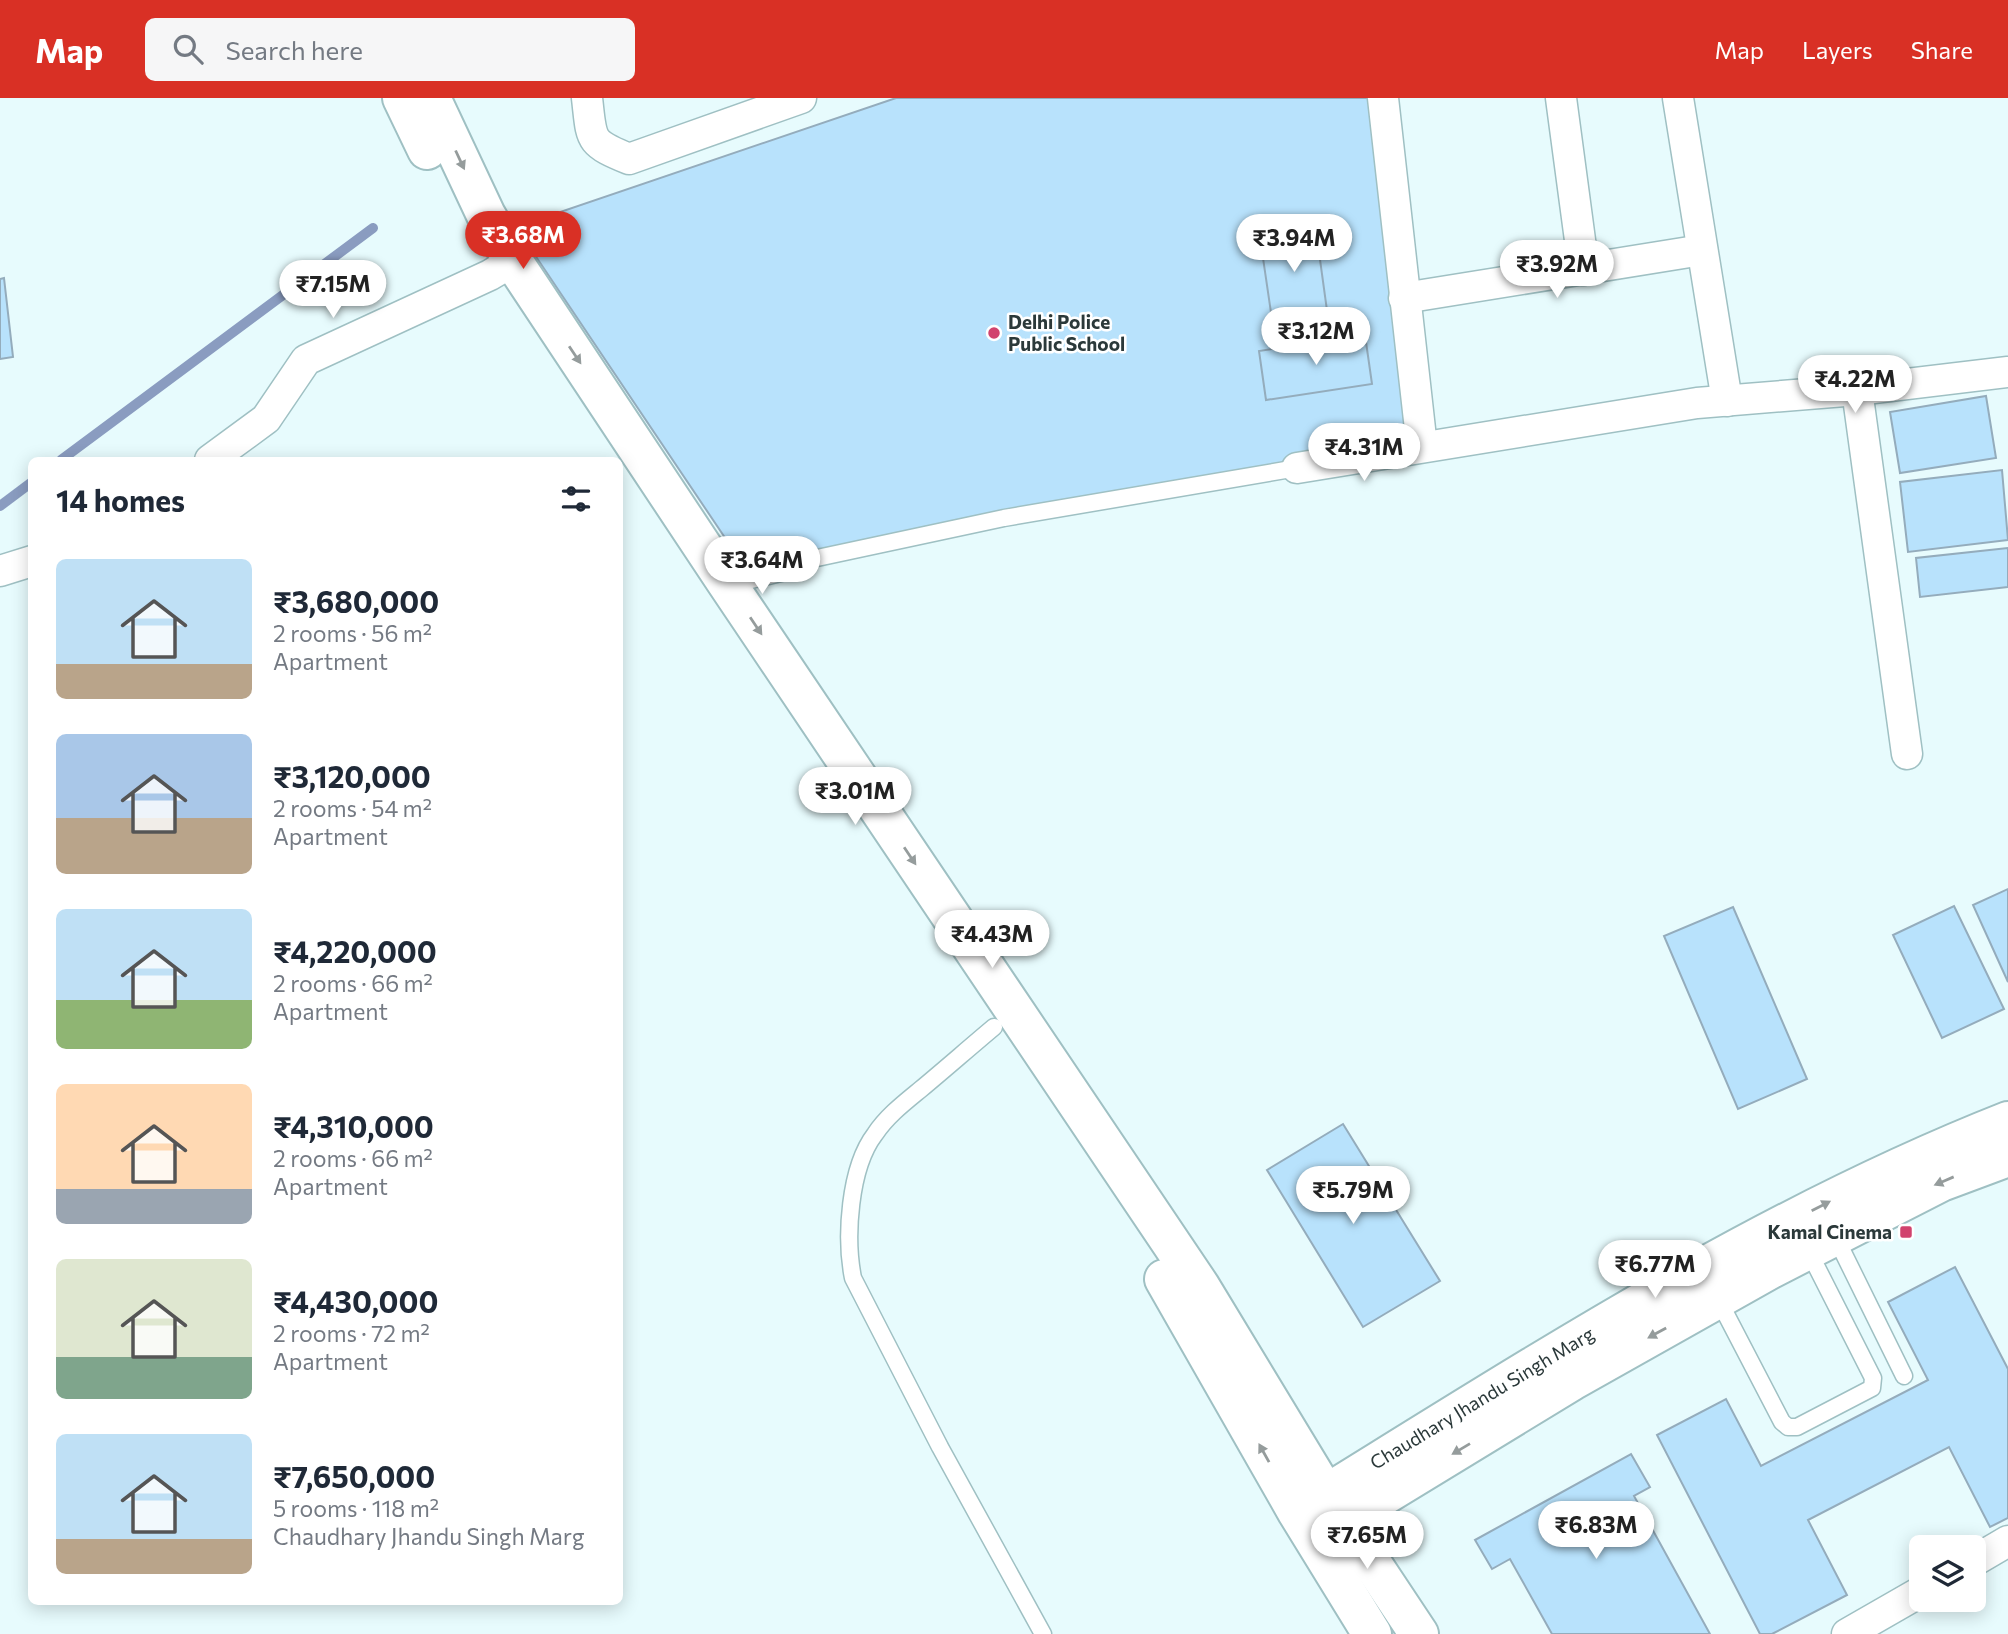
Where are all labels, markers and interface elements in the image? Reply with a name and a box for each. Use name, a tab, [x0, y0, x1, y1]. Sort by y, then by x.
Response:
search box	[145, 18, 635, 81]
text: Map	[35, 29, 103, 70]
icon: search	[169, 30, 207, 68]
text: Search here	[225, 34, 363, 65]
text: Map	[1715, 35, 1764, 64]
text: Layers	[1802, 35, 1873, 64]
text: Share	[1911, 35, 1973, 64]
one-way arrow	[454, 150, 466, 170]
pin: ₹3.68M	[466, 212, 580, 271]
pin: ₹3.94M	[1237, 214, 1351, 274]
text: ₹3.68M	[481, 220, 565, 248]
text: ₹3.94M	[1252, 223, 1336, 251]
pin: ₹3.92M	[1500, 240, 1614, 300]
text: ₹3.92M	[1516, 249, 1598, 277]
pin: ₹7.15M	[276, 260, 390, 320]
text: ₹7.15M	[295, 269, 371, 297]
pin: ₹3.12M	[1259, 308, 1373, 367]
place label: Delhi Police Public School	[1008, 310, 1125, 355]
text: ₹3.12M	[1277, 316, 1355, 344]
marker: Delhi Police Public School	[986, 325, 1002, 341]
one-way arrow	[569, 346, 582, 365]
pin: ₹4.22M	[1798, 356, 1912, 415]
text: ₹4.22M	[1814, 364, 1896, 392]
pin: ₹4.31M	[1307, 424, 1421, 483]
text: ₹4.31M	[1324, 432, 1404, 460]
icon: filters	[557, 480, 595, 518]
text: 14 homes	[56, 481, 185, 518]
pin: ₹3.64M	[705, 536, 819, 596]
text: ₹3.64M	[720, 545, 804, 573]
text: ₹3,680,000	[273, 582, 439, 619]
icon: home	[112, 587, 196, 671]
one-way arrow	[749, 617, 762, 636]
text: 2 rooms · 56 m²	[273, 619, 432, 647]
text: Apartment	[273, 647, 388, 675]
text: ₹3,120,000	[273, 757, 431, 794]
icon: home	[112, 762, 196, 846]
pin: ₹3.01M	[798, 768, 912, 827]
text: ₹3.01M	[815, 776, 895, 804]
text: 2 rooms · 54 m²	[273, 794, 432, 822]
text: Apartment	[273, 822, 388, 850]
one-way arrow	[903, 847, 917, 865]
pin: ₹4.43M	[935, 910, 1049, 970]
text: ₹4.43M	[950, 919, 1034, 947]
text: ₹4,220,000	[273, 932, 437, 969]
icon: home	[112, 937, 196, 1021]
text: 2 rooms · 66 m²	[273, 969, 433, 997]
text: Apartment	[273, 997, 388, 1025]
text: ₹4,310,000	[273, 1107, 434, 1144]
icon: home	[112, 1112, 196, 1196]
text: 2 rooms · 66 m²	[273, 1144, 433, 1172]
pin: ₹5.79M	[1296, 1166, 1410, 1226]
text: Apartment	[273, 1172, 388, 1200]
text: ₹5.79M	[1312, 1175, 1394, 1203]
one-way arrow	[1934, 1176, 1955, 1187]
one-way arrow	[1811, 1200, 1831, 1212]
place label: Kamal Cinema	[1767, 1220, 1892, 1243]
marker: Kamal Cinema	[1898, 1224, 1914, 1240]
pin: ₹6.77M	[1598, 1240, 1712, 1300]
text: ₹6.77M	[1614, 1249, 1696, 1277]
text: ₹4,430,000	[273, 1282, 438, 1319]
icon: home	[112, 1287, 196, 1371]
text: 2 rooms · 72 m²	[273, 1319, 430, 1347]
street label: Chaudhary Jhandu Singh Marg	[1366, 1321, 1598, 1474]
one-way arrow	[1647, 1327, 1666, 1339]
text: Apartment	[273, 1347, 388, 1375]
one-way arrow	[1451, 1442, 1470, 1455]
one-way arrow	[1258, 1443, 1270, 1462]
text: ₹7,650,000	[273, 1457, 435, 1494]
icon: home	[112, 1462, 196, 1546]
text: 5 rooms · 118 m²	[273, 1494, 439, 1522]
pin: ₹6.83M	[1539, 1502, 1653, 1561]
text: ₹6.83M	[1554, 1510, 1638, 1538]
pin: ₹7.65M	[1310, 1512, 1424, 1571]
text: ₹7.65M	[1327, 1520, 1407, 1548]
text: Chaudhary Jhandu Singh Marg	[273, 1522, 585, 1550]
map controls	[1909, 1535, 1986, 1612]
button: layers	[1909, 1535, 1986, 1612]

